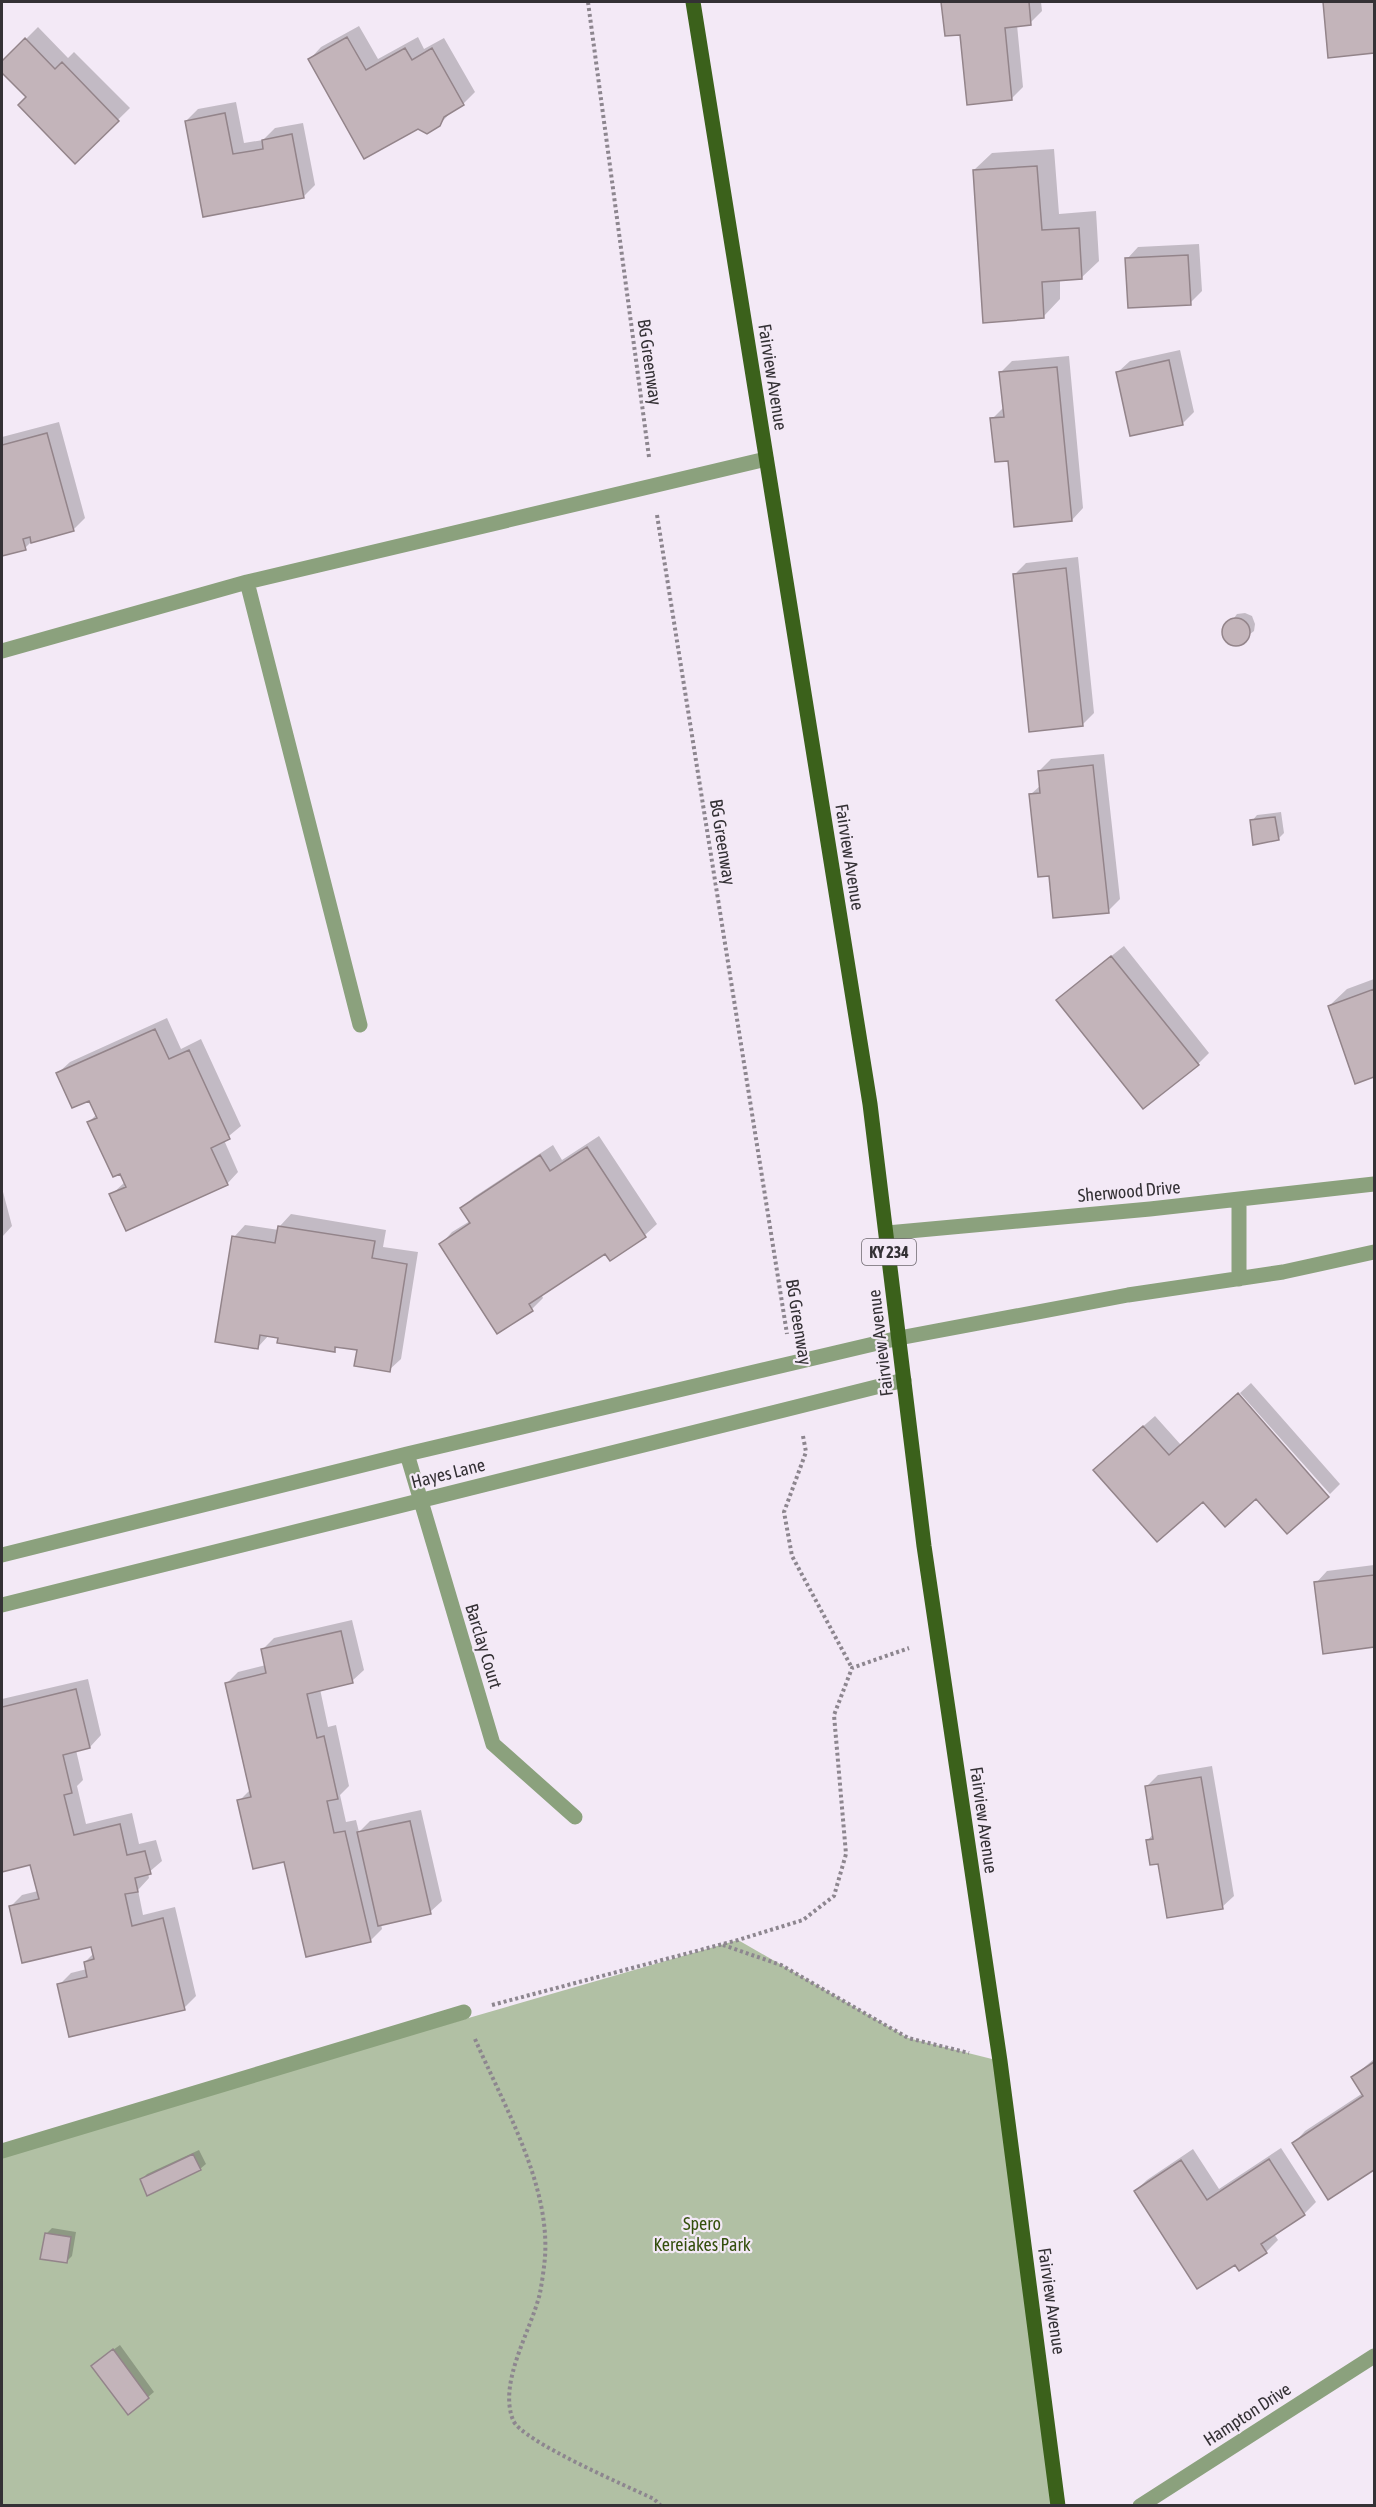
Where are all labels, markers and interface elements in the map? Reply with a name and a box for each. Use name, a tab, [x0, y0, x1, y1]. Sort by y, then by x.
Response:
street label: BG Greenway	[634, 318, 666, 406]
street label: Fairview Avenue	[754, 322, 792, 432]
street label: BG Greenway	[706, 798, 740, 886]
street label: Fairview Avenue	[831, 802, 869, 912]
street label: Sherwood Drive	[1077, 1176, 1181, 1206]
road number: KY 234	[862, 1239, 916, 1265]
street label: BG Greenway	[782, 1278, 816, 1366]
street label: Fairview Avenue	[863, 1288, 897, 1398]
street label: Hayes Lane	[409, 1454, 487, 1492]
street label: Barclay Court	[461, 1601, 507, 1691]
street label: Fairview Avenue	[966, 1765, 1002, 1875]
park label: Spero Kereiakes Park	[653, 2213, 751, 2255]
street label: Fairview Avenue	[1034, 2246, 1070, 2356]
street label: Hampton Drive	[1199, 2378, 1295, 2450]

